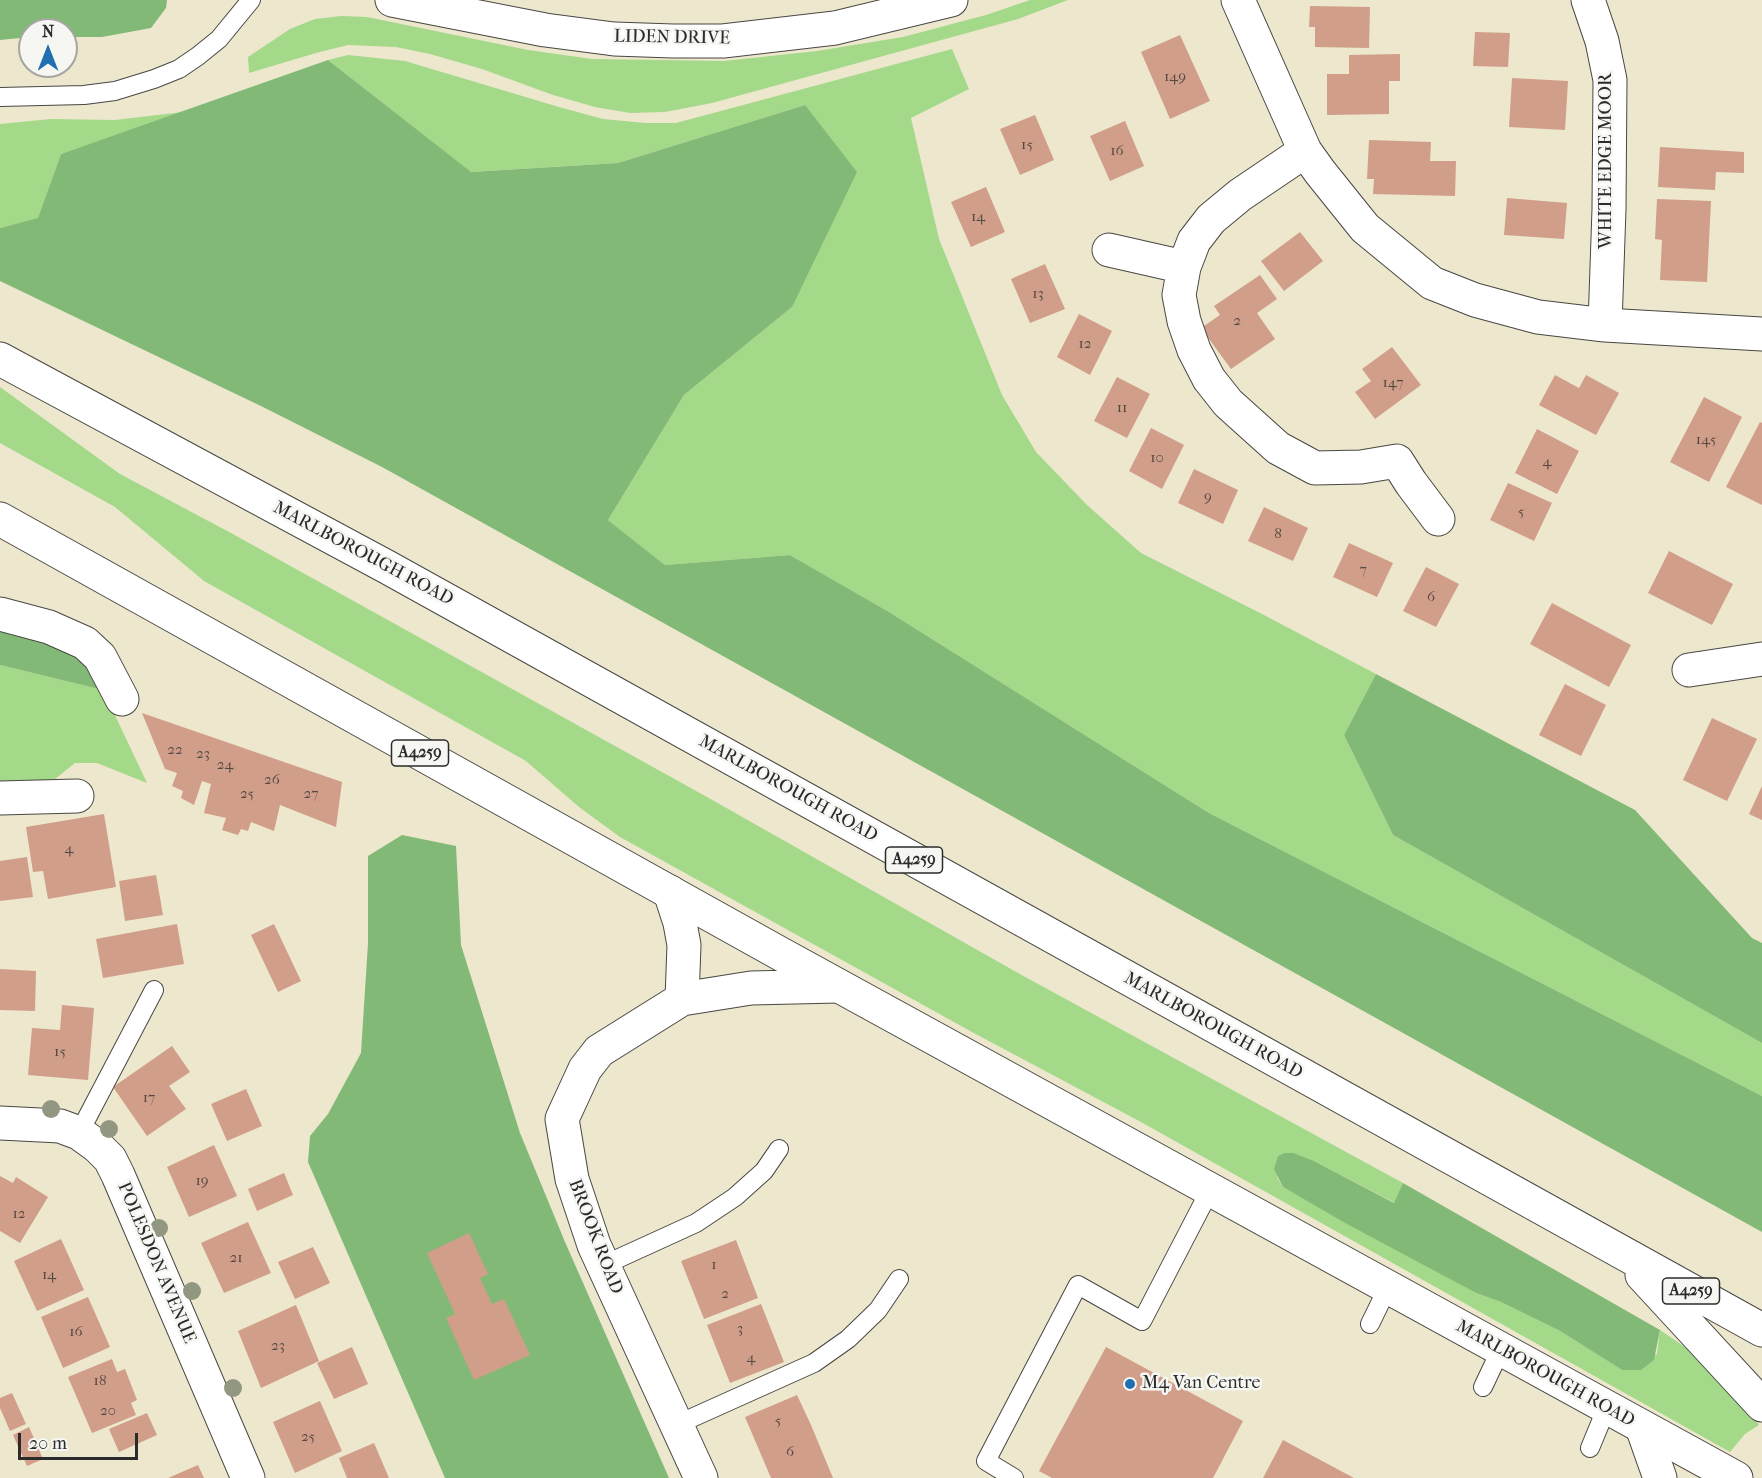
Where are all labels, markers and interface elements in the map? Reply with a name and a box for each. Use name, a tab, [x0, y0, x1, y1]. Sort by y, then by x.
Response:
north arrow	[18, 18, 78, 78]
text: N	[42, 22, 54, 41]
street label: LIDEN DRIVE	[614, 26, 730, 50]
house number: 149	[1164, 68, 1186, 86]
street label: WHITE EDGE MOOR	[1596, 73, 1618, 249]
house number: 15	[1021, 136, 1033, 154]
house number: 16	[1110, 142, 1124, 160]
house number: 14	[971, 208, 985, 226]
house number: 13	[1032, 285, 1044, 303]
house number: 2	[1233, 312, 1241, 330]
house number: 12	[1078, 335, 1092, 353]
house number: 147	[1382, 374, 1404, 392]
house number: 11	[1117, 399, 1127, 417]
house number: 145	[1696, 431, 1716, 449]
house number: 10	[1150, 449, 1164, 467]
house number: 4	[1543, 453, 1551, 471]
house number: 9	[1204, 488, 1212, 506]
street label: MARLBOROUGH ROAD	[269, 497, 457, 611]
house number: 5	[1518, 503, 1524, 521]
house number: 8	[1274, 525, 1282, 543]
house number: 7	[1359, 561, 1367, 579]
house number: 6	[1427, 588, 1435, 606]
street label: MARLBOROUGH ROAD	[695, 731, 881, 847]
road number: A4259	[392, 740, 448, 766]
house number: 22	[167, 741, 183, 759]
house number: 23	[196, 745, 210, 763]
house number: 24	[217, 756, 233, 774]
house number: 26	[264, 771, 280, 789]
house number: 25	[240, 785, 254, 803]
house number: 27	[304, 785, 318, 803]
house number: 4	[65, 840, 73, 858]
road number: A4259	[886, 847, 942, 873]
street label: MARLBOROUGH ROAD	[1120, 968, 1306, 1084]
house number: 15	[54, 1043, 66, 1061]
house number: 17	[143, 1089, 155, 1107]
house number: 19	[195, 1172, 209, 1190]
street label: BROOK ROAD	[563, 1177, 627, 1297]
street label: POLESDON AVENUE	[112, 1179, 200, 1347]
house number: 12	[12, 1205, 26, 1223]
house number: 21	[229, 1249, 243, 1267]
house number: 1	[711, 1256, 717, 1274]
house number: 14	[42, 1266, 56, 1284]
road number: A4259	[1662, 1278, 1720, 1304]
house number: 2	[721, 1285, 729, 1303]
street label: MARLBOROUGH ROAD	[1452, 1316, 1638, 1432]
house number: 3	[737, 1320, 743, 1338]
house number: 16	[69, 1323, 83, 1341]
house number: 23	[271, 1337, 285, 1355]
house number: 4	[747, 1349, 755, 1367]
house number: 18	[94, 1372, 106, 1390]
place label: M4 Van Centre	[1142, 1373, 1260, 1395]
marker: M4 Van Centre	[1123, 1377, 1137, 1391]
house number: 20	[100, 1402, 116, 1420]
house number: 5	[775, 1412, 781, 1430]
scale bar	[21, 1421, 141, 1459]
house number: 25	[301, 1428, 315, 1446]
text: 20 m	[29, 1433, 67, 1454]
house number: 6	[786, 1443, 794, 1461]

